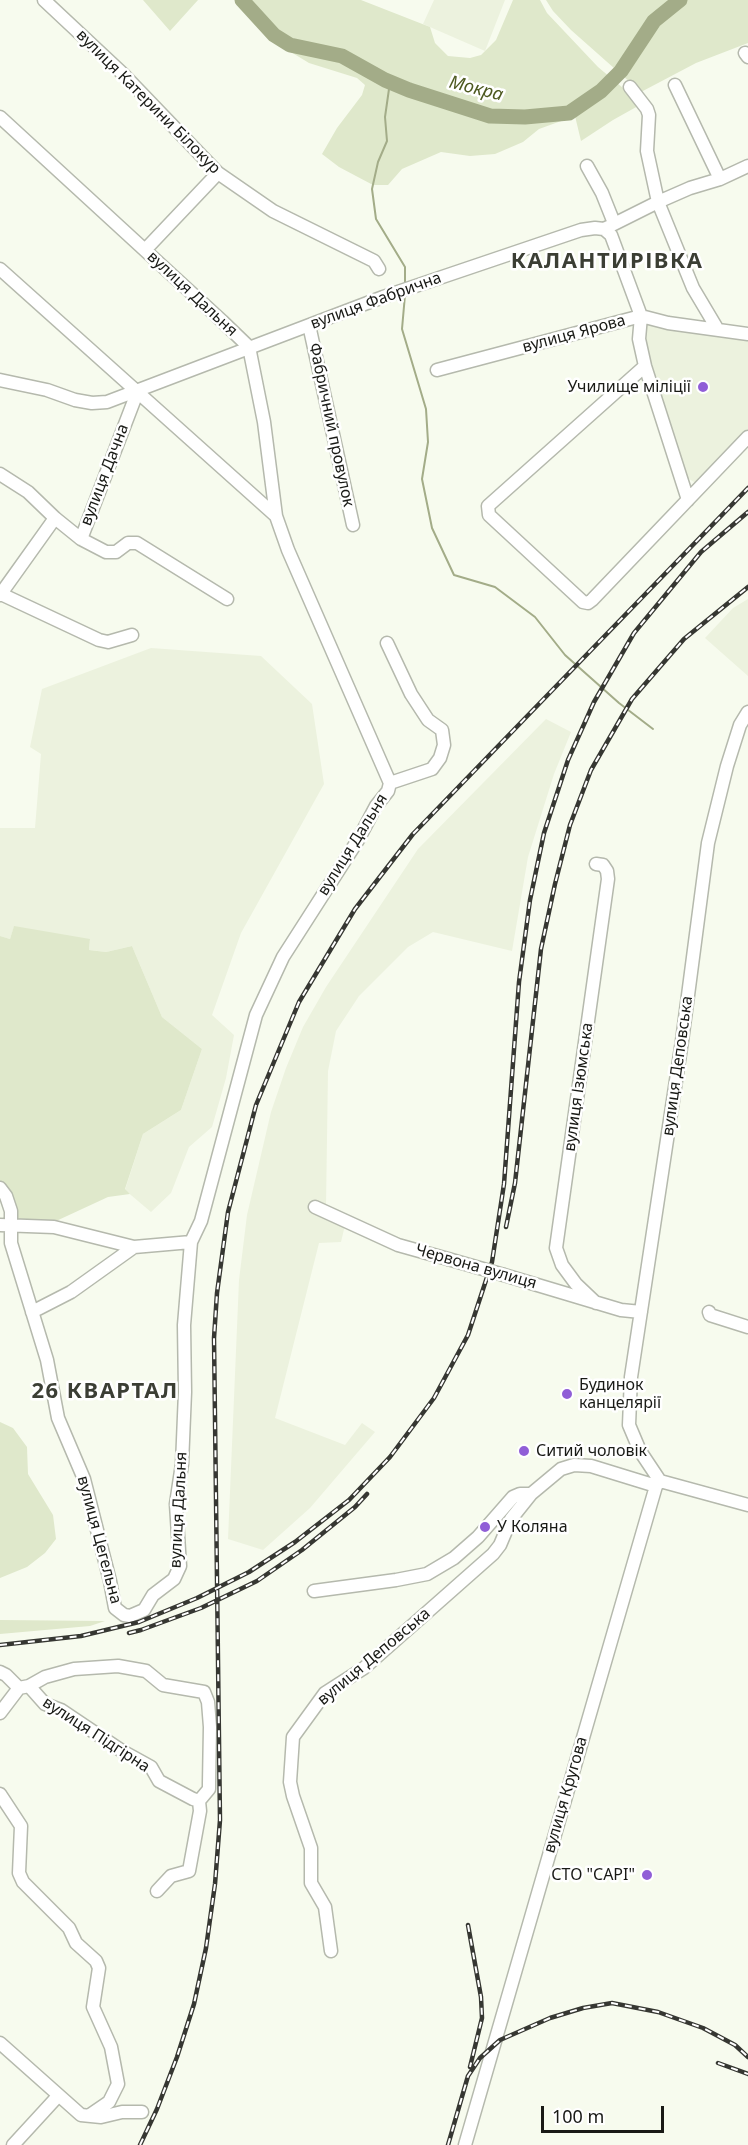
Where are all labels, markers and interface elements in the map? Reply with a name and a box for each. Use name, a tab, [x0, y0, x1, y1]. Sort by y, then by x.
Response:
street label: вулиця Катерини Білокур	[72, 26, 224, 178]
water label: Мокра	[447, 72, 505, 106]
street label: вулиця Дальня	[143, 247, 241, 341]
district label: КАЛАНТИРІВКА	[511, 249, 703, 275]
street label: вулиця Фабрична	[308, 268, 444, 334]
street label: вулиця Ярова	[520, 311, 628, 357]
street label: Фабричний провулок	[304, 341, 358, 509]
place label: Училище міліції	[567, 377, 691, 397]
marker: Училище міліції	[696, 380, 710, 394]
street label: вулиця Дачна	[77, 421, 133, 529]
street label: вулиця Дальня	[314, 791, 392, 899]
street label: вулиця Деповська	[659, 995, 697, 1137]
street label: вулиця Ізюмська	[560, 1021, 598, 1153]
street label: Червона вулиця	[413, 1241, 539, 1293]
place label: Будинок канцелярії	[579, 1375, 661, 1413]
district label: 26 КВАРТАЛ	[31, 1379, 179, 1405]
marker: Будинок канцелярії	[560, 1387, 574, 1401]
place label: Ситий чоловік	[536, 1441, 647, 1461]
marker: Ситий чоловік	[517, 1444, 531, 1458]
street label: вулиця Дальня	[166, 1451, 192, 1569]
street label: вулиця Цегельна	[73, 1474, 125, 1606]
place label: У Коляна	[497, 1517, 568, 1537]
marker: У Коляна	[478, 1520, 492, 1534]
street label: вулиця Деповська	[314, 1604, 434, 1710]
street label: вулиця Підгірна	[39, 1693, 153, 1777]
street label: вулиця Кругова	[540, 1734, 592, 1856]
place label: СТО "CAPI"	[551, 1865, 635, 1885]
marker: СТО "CAPI"	[640, 1868, 654, 1882]
scale bar	[544, 2094, 667, 2132]
text: 100 m	[552, 2104, 604, 2128]

